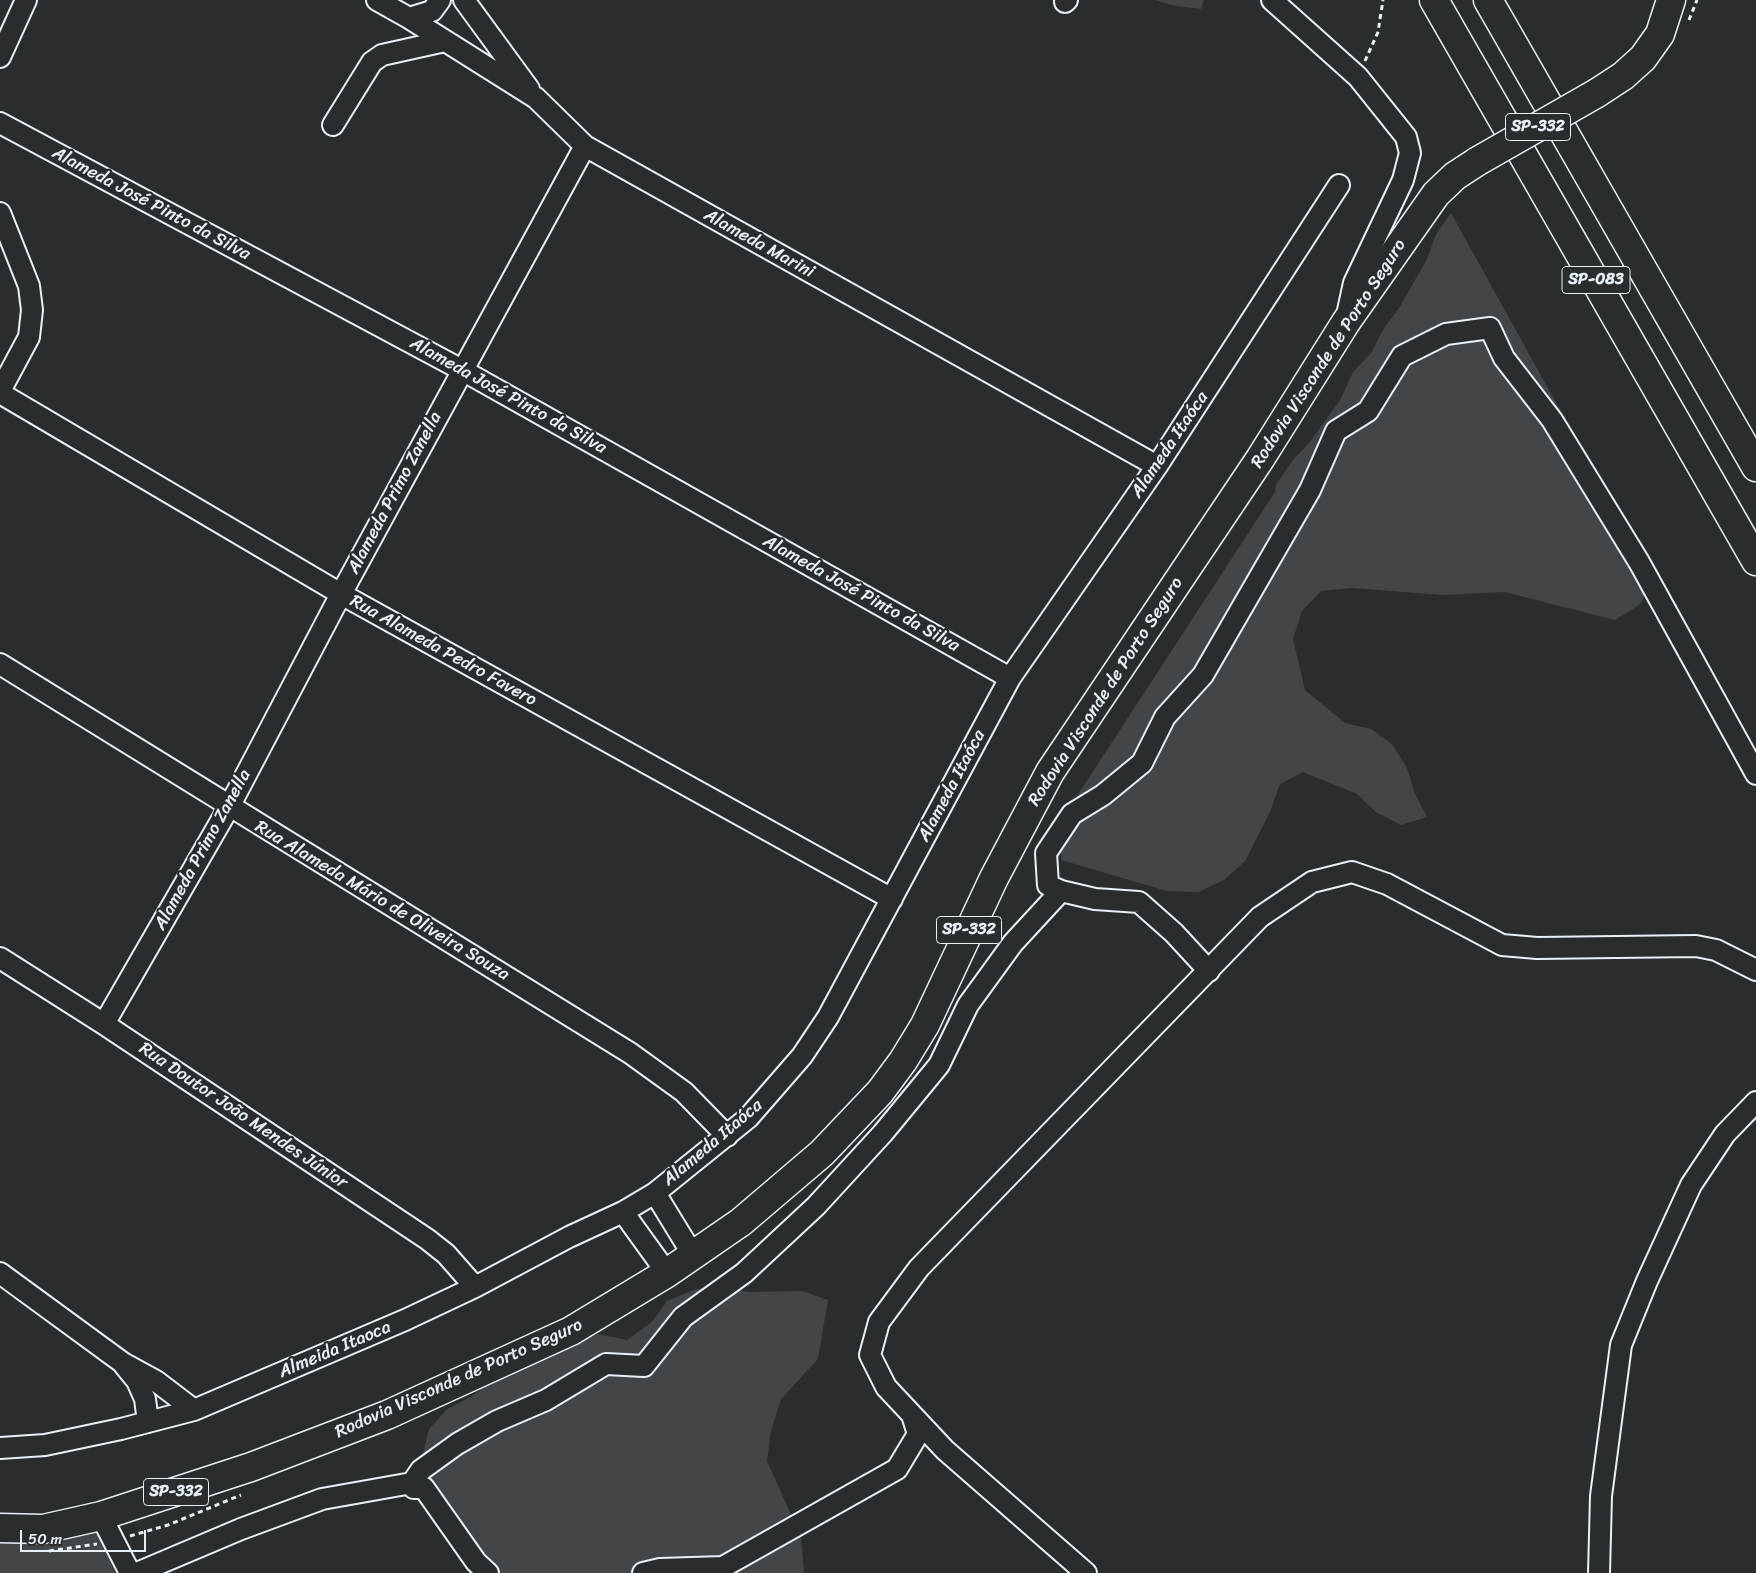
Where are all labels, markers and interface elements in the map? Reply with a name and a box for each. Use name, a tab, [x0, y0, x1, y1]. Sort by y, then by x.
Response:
road number: SP-332	[1506, 114, 1570, 140]
street label: Alameda José Pinto da Silva	[48, 143, 254, 265]
street label: Alameda Marini	[700, 205, 818, 283]
street label: Rodovia Visconde de Porto Seguro	[1247, 235, 1411, 473]
road number: SP-083	[1562, 266, 1630, 294]
street label: Alameda José Pinto da Silva	[406, 333, 610, 459]
street label: Alameda Itaóca	[1127, 388, 1213, 502]
street label: Alameda Primo Zanella	[343, 408, 447, 578]
street label: Alameda José Pinto da Silva	[759, 531, 963, 657]
street label: Rodovia Visconde de Porto Seguro	[1024, 573, 1188, 811]
street label: Rua Alameda Pedro Favero	[346, 591, 540, 711]
street label: Alameda Itaóca	[913, 726, 991, 846]
street label: Alameda Primo Zanella	[150, 766, 256, 934]
street label: Rua Alameda Mário de Oliveira Souza	[251, 816, 513, 986]
road number: SP-332	[936, 916, 1002, 944]
street label: Rua Doutor João Mendes Júnior	[135, 1038, 351, 1194]
street label: Alameda Itaóca	[659, 1095, 767, 1191]
street label: Rodovia Visconde de Porto Seguro	[332, 1315, 586, 1443]
street label: Almeida Itaoca	[276, 1317, 394, 1383]
road number: SP-332	[144, 1478, 208, 1505]
scale bar	[22, 1520, 149, 1552]
text: 50 m	[28, 1526, 62, 1552]

